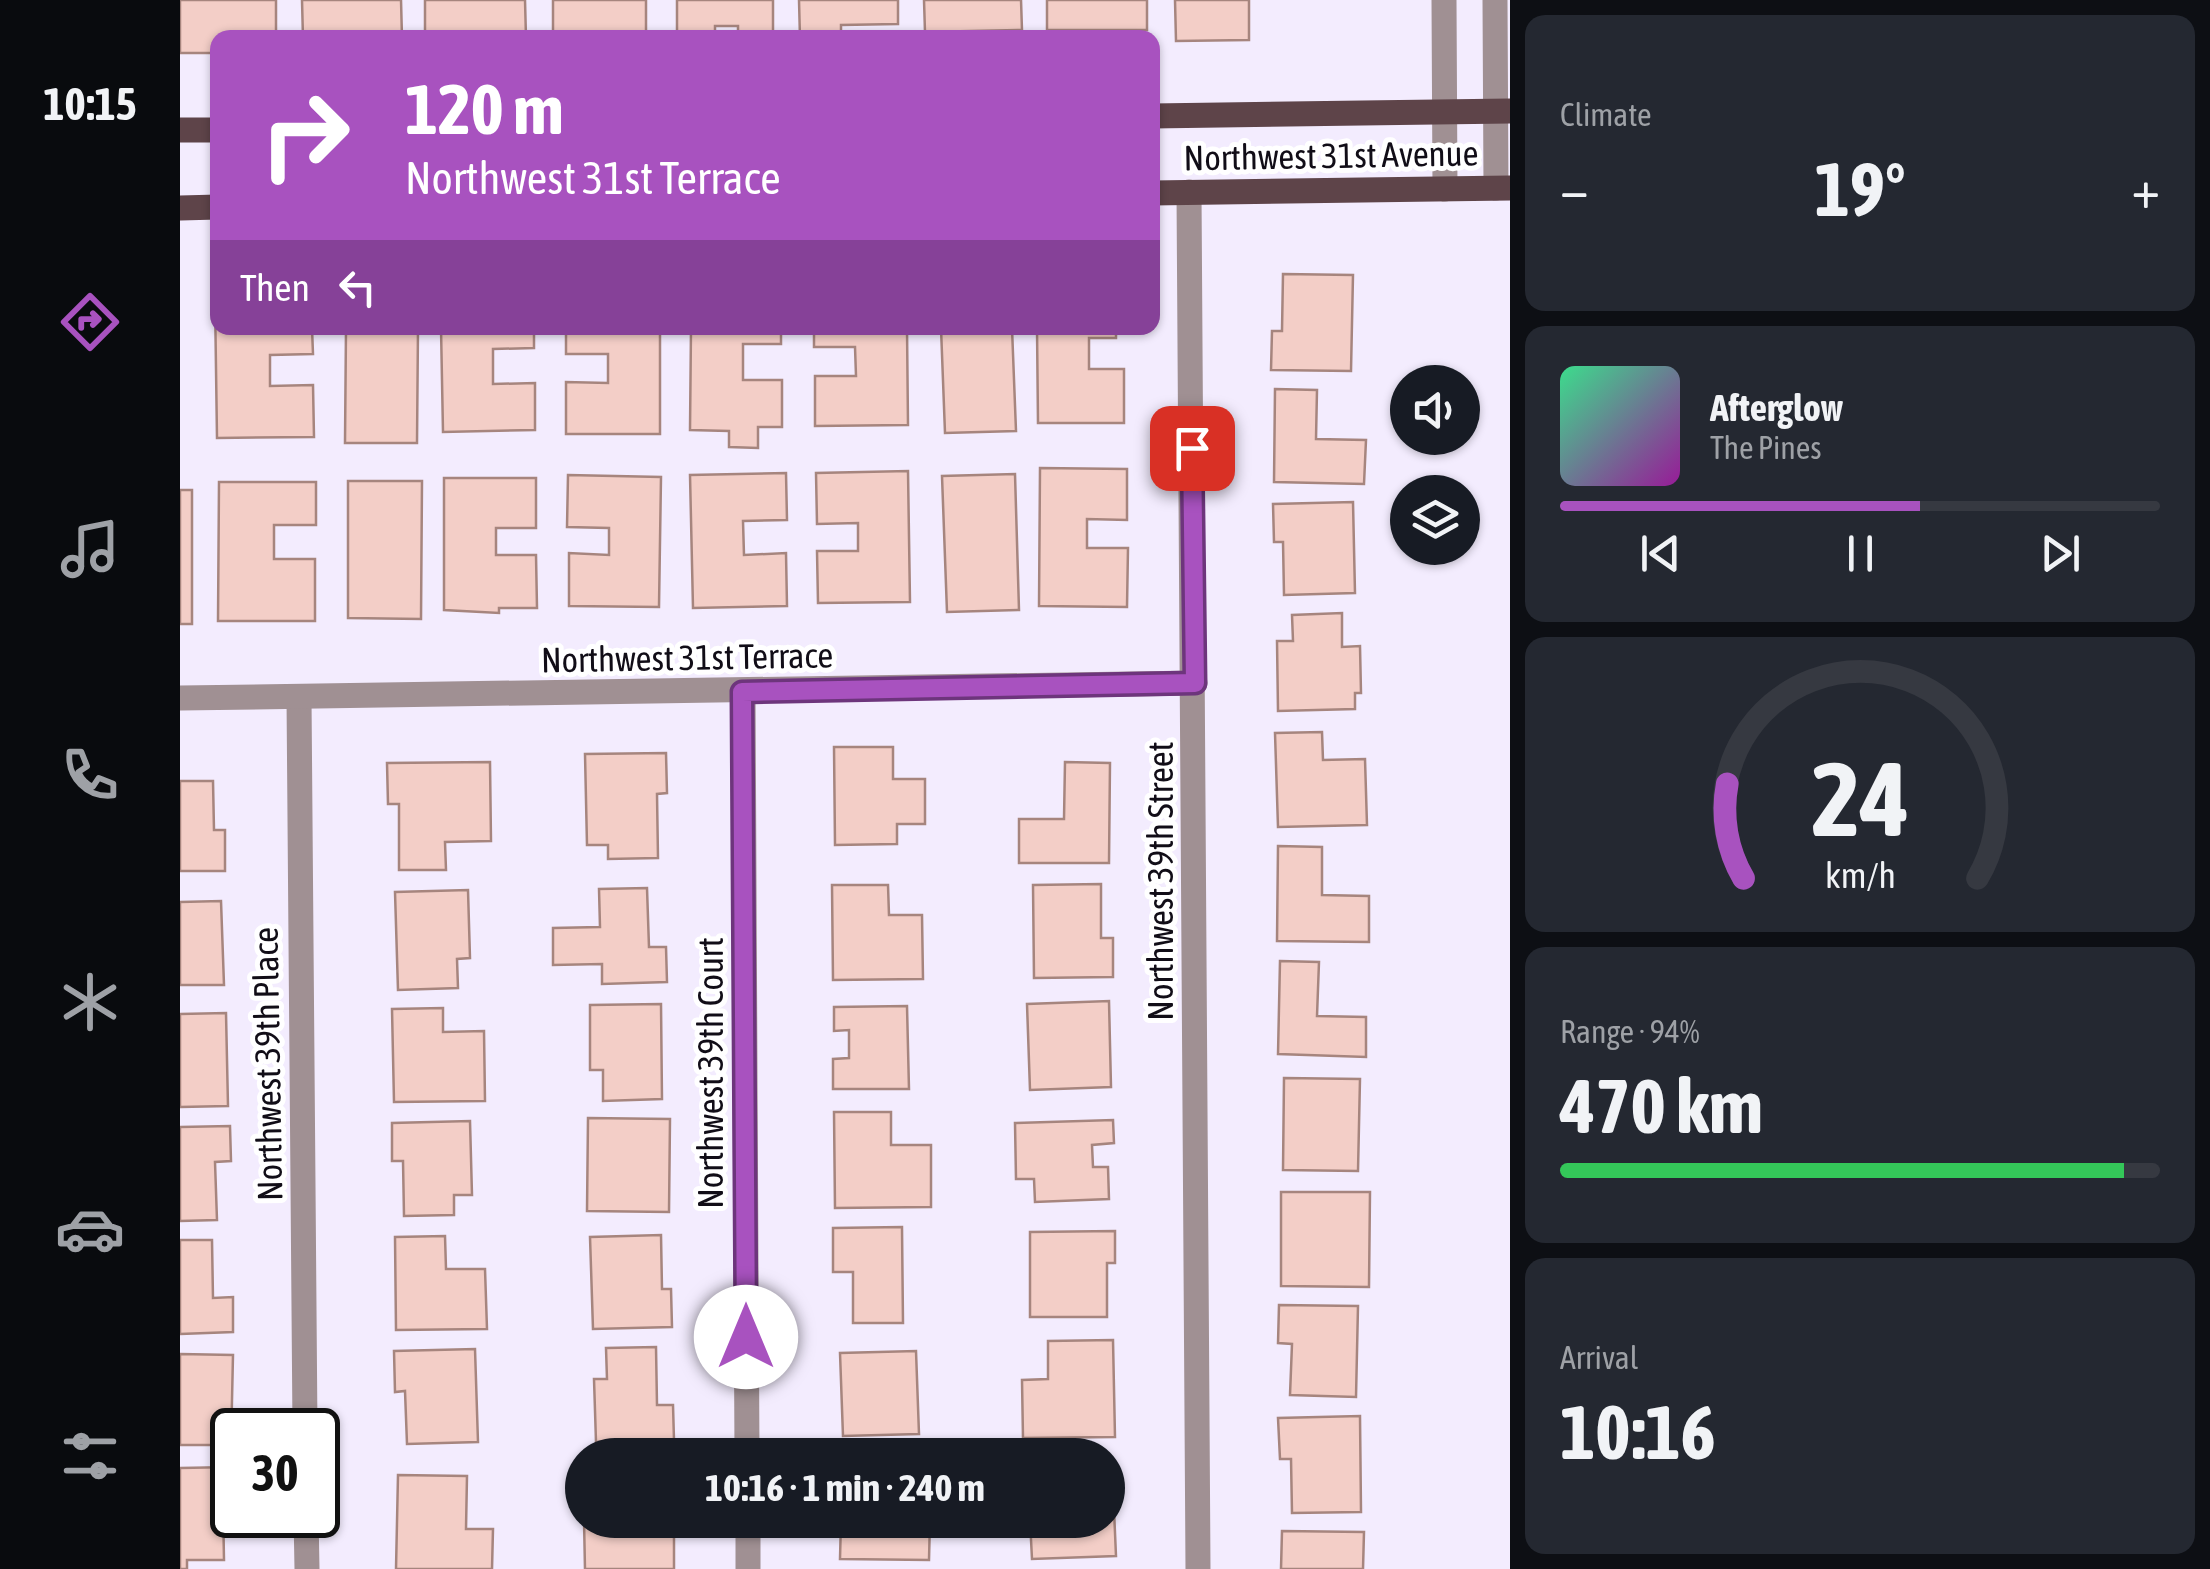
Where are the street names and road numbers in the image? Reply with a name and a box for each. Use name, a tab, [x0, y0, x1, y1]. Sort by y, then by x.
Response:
street label: Northwest 31st Avenue	[1183, 132, 1479, 178]
street label: Northwest 31st Terrace	[541, 634, 833, 680]
street label: Northwest 39th Street	[1140, 741, 1180, 1021]
street label: Northwest 39th Place	[245, 927, 289, 1201]
street label: Northwest 39th Court	[690, 937, 730, 1209]

